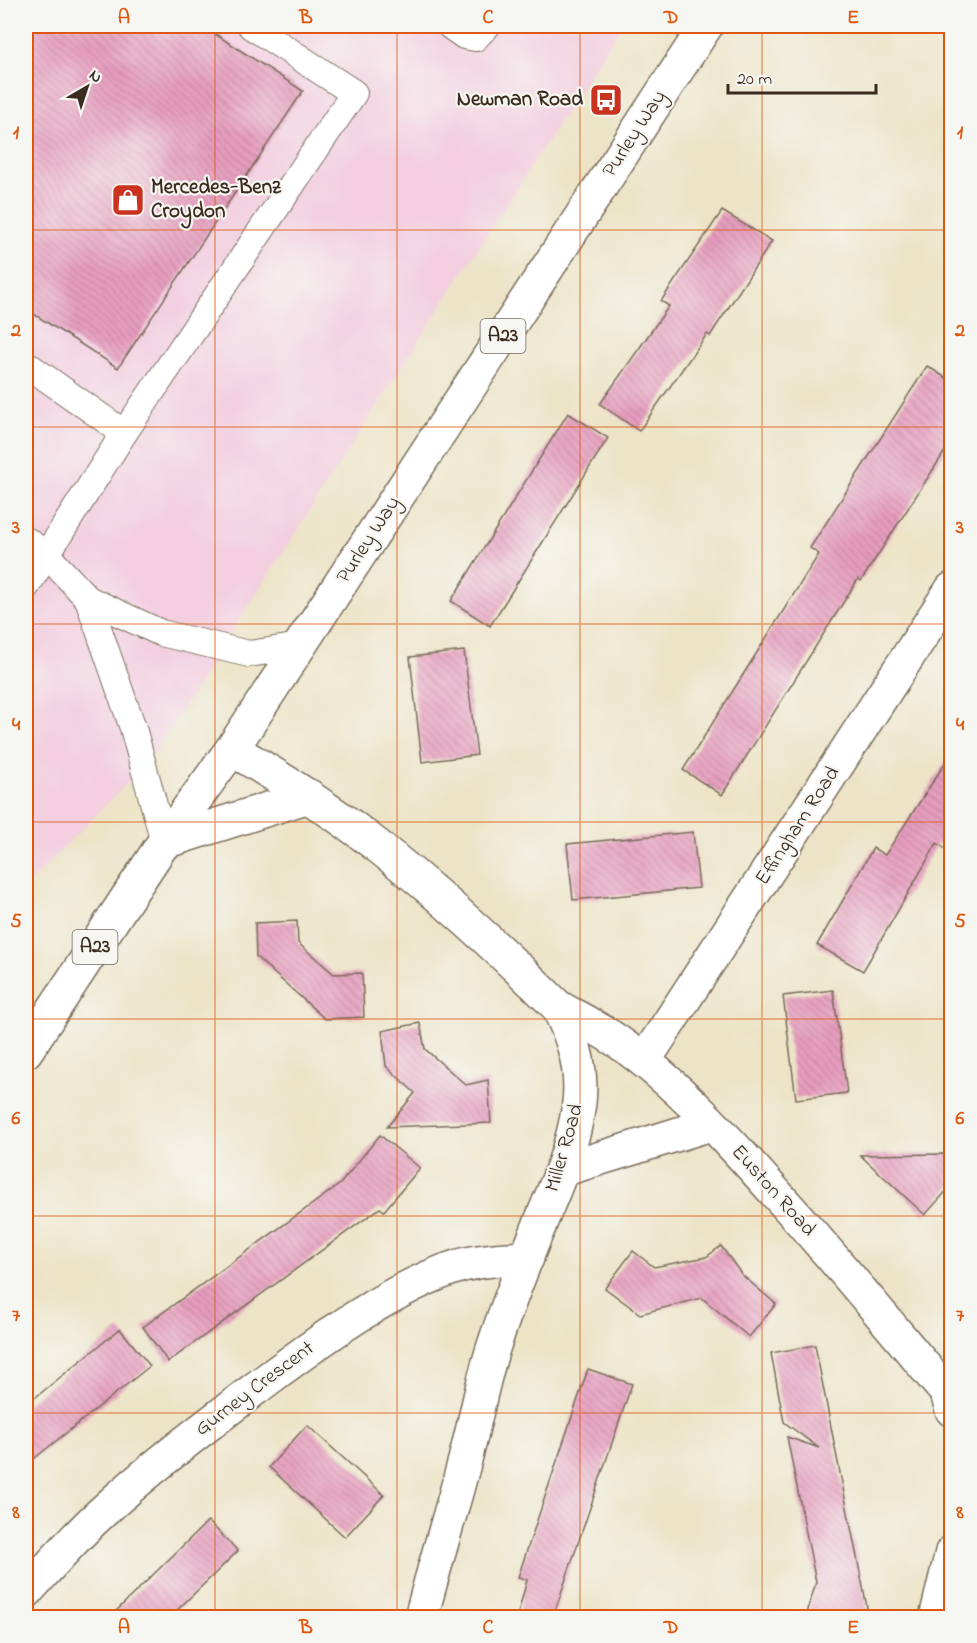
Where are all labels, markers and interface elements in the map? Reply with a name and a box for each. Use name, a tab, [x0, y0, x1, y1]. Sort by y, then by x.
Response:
text: A	[118, 4, 130, 33]
text: B	[298, 4, 313, 33]
text: C	[483, 4, 494, 33]
text: D	[663, 4, 678, 33]
text: E	[847, 4, 859, 33]
north arrow	[57, 57, 117, 117]
scale bar	[728, 57, 876, 95]
text: N	[83, 64, 107, 90]
text: 20 m	[737, 67, 772, 93]
bus stop icon: Newman Road	[588, 82, 624, 118]
place label: Newman Road	[457, 85, 583, 115]
street label: Purley Way	[596, 85, 676, 185]
text: 1	[13, 119, 20, 148]
text: 1	[957, 119, 964, 148]
place label: Mercedes-Benz Croydon	[151, 173, 282, 229]
shop icon: Mercedes-Benz Croydon	[110, 182, 146, 218]
text: 2	[10, 317, 21, 346]
text: 2	[954, 317, 965, 346]
road number: A23	[480, 319, 526, 353]
street label: Purley Way	[330, 491, 410, 591]
text: 3	[11, 514, 20, 543]
text: 3	[955, 514, 964, 543]
text: 4	[12, 711, 21, 740]
text: 4	[956, 711, 965, 740]
street label: Effingham Road	[748, 760, 849, 892]
text: 5	[10, 908, 22, 937]
text: 5	[954, 908, 966, 937]
road number: A23	[72, 930, 118, 964]
street label: Miller Road	[538, 1100, 592, 1196]
text: 6	[12, 1105, 21, 1134]
text: 6	[956, 1105, 965, 1134]
street label: Euston Road	[724, 1138, 823, 1244]
text: 7	[12, 1302, 21, 1331]
text: 7	[956, 1302, 965, 1331]
street label: Gurney Crescent	[189, 1334, 322, 1445]
text: 8	[11, 1499, 20, 1528]
text: 8	[955, 1499, 964, 1528]
text: A	[118, 1614, 130, 1643]
text: B	[298, 1614, 313, 1643]
text: C	[483, 1614, 494, 1643]
text: D	[663, 1614, 678, 1643]
text: E	[847, 1614, 859, 1643]

